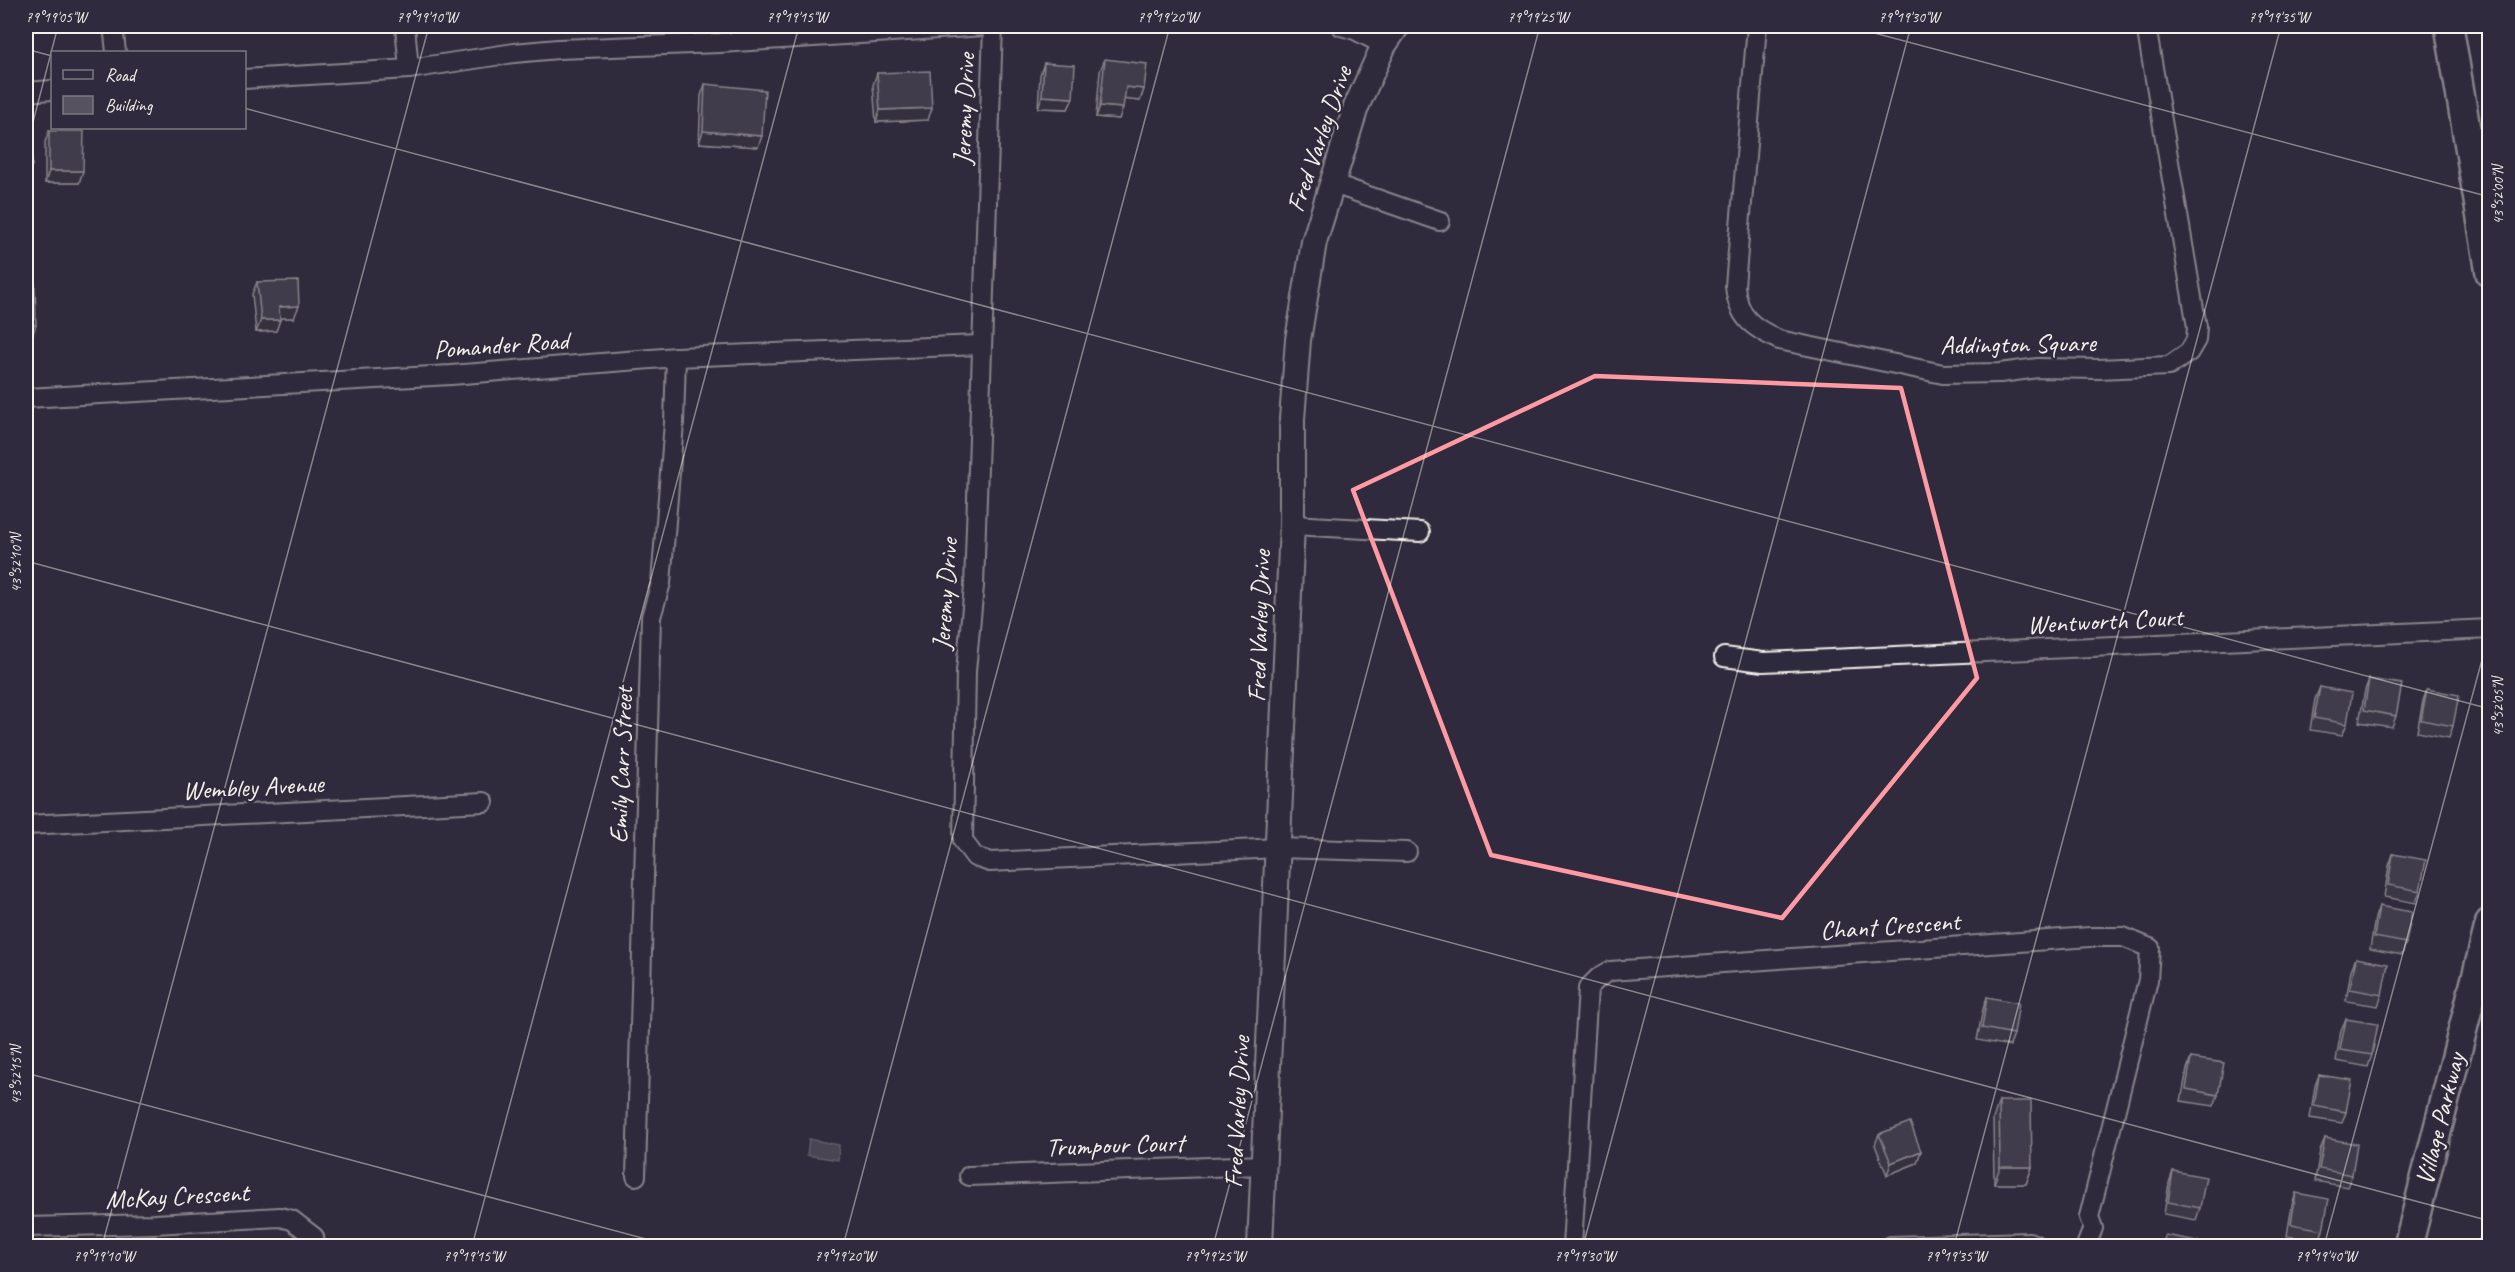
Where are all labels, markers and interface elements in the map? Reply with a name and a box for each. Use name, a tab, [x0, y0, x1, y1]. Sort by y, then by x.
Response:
text: 79°19'05"W	[26, 8, 90, 27]
text: 79°19'10"W	[397, 8, 461, 27]
text: 79°19'15"W	[767, 8, 831, 27]
text: 79°19'20"W	[1138, 8, 1202, 27]
text: 79°19'25"W	[1508, 8, 1572, 27]
text: 79°19'30"W	[1879, 8, 1943, 27]
text: 79°19'35"W	[2249, 8, 2313, 27]
street label: Jeremy Drive	[945, 50, 983, 167]
legend	[51, 51, 246, 129]
street label: Fred Varley Drive	[1279, 60, 1360, 216]
text: Road	[105, 64, 138, 86]
text: Building	[105, 94, 154, 116]
text: 43°52'00"N	[2489, 162, 2508, 225]
street label: Pomander Road	[433, 324, 573, 366]
street label: Addington Square	[1940, 326, 2098, 362]
text: 43°52'10"N	[7, 530, 26, 593]
street label: Jeremy Drive	[925, 535, 966, 653]
street label: Fred Varley Drive	[1240, 548, 1278, 702]
street label: Wentworth Court	[2027, 600, 2186, 642]
text: 43°52'05"N	[2489, 674, 2508, 737]
street label: Emily Carr Street	[602, 684, 640, 844]
street label: Wembley Avenue	[182, 767, 326, 807]
street label: Chant Crescent	[1819, 904, 1963, 947]
street label: Fred Varley Drive	[1217, 1034, 1258, 1189]
text: 43°52'15"N	[7, 1042, 26, 1105]
street label: Village Parkway	[2408, 1048, 2473, 1188]
street label: Trumpour Court	[1045, 1126, 1188, 1164]
street label: McKay Crescent	[104, 1176, 252, 1216]
text: 79°19'10"W	[74, 1247, 138, 1266]
text: 79°19'15"W	[444, 1247, 508, 1266]
text: 79°19'20"W	[815, 1247, 879, 1266]
text: 79°19'25"W	[1185, 1247, 1249, 1266]
text: 79°19'30"W	[1555, 1247, 1619, 1266]
text: 79°19'35"W	[1926, 1247, 1990, 1266]
text: 79°19'40"W	[2296, 1247, 2360, 1266]

